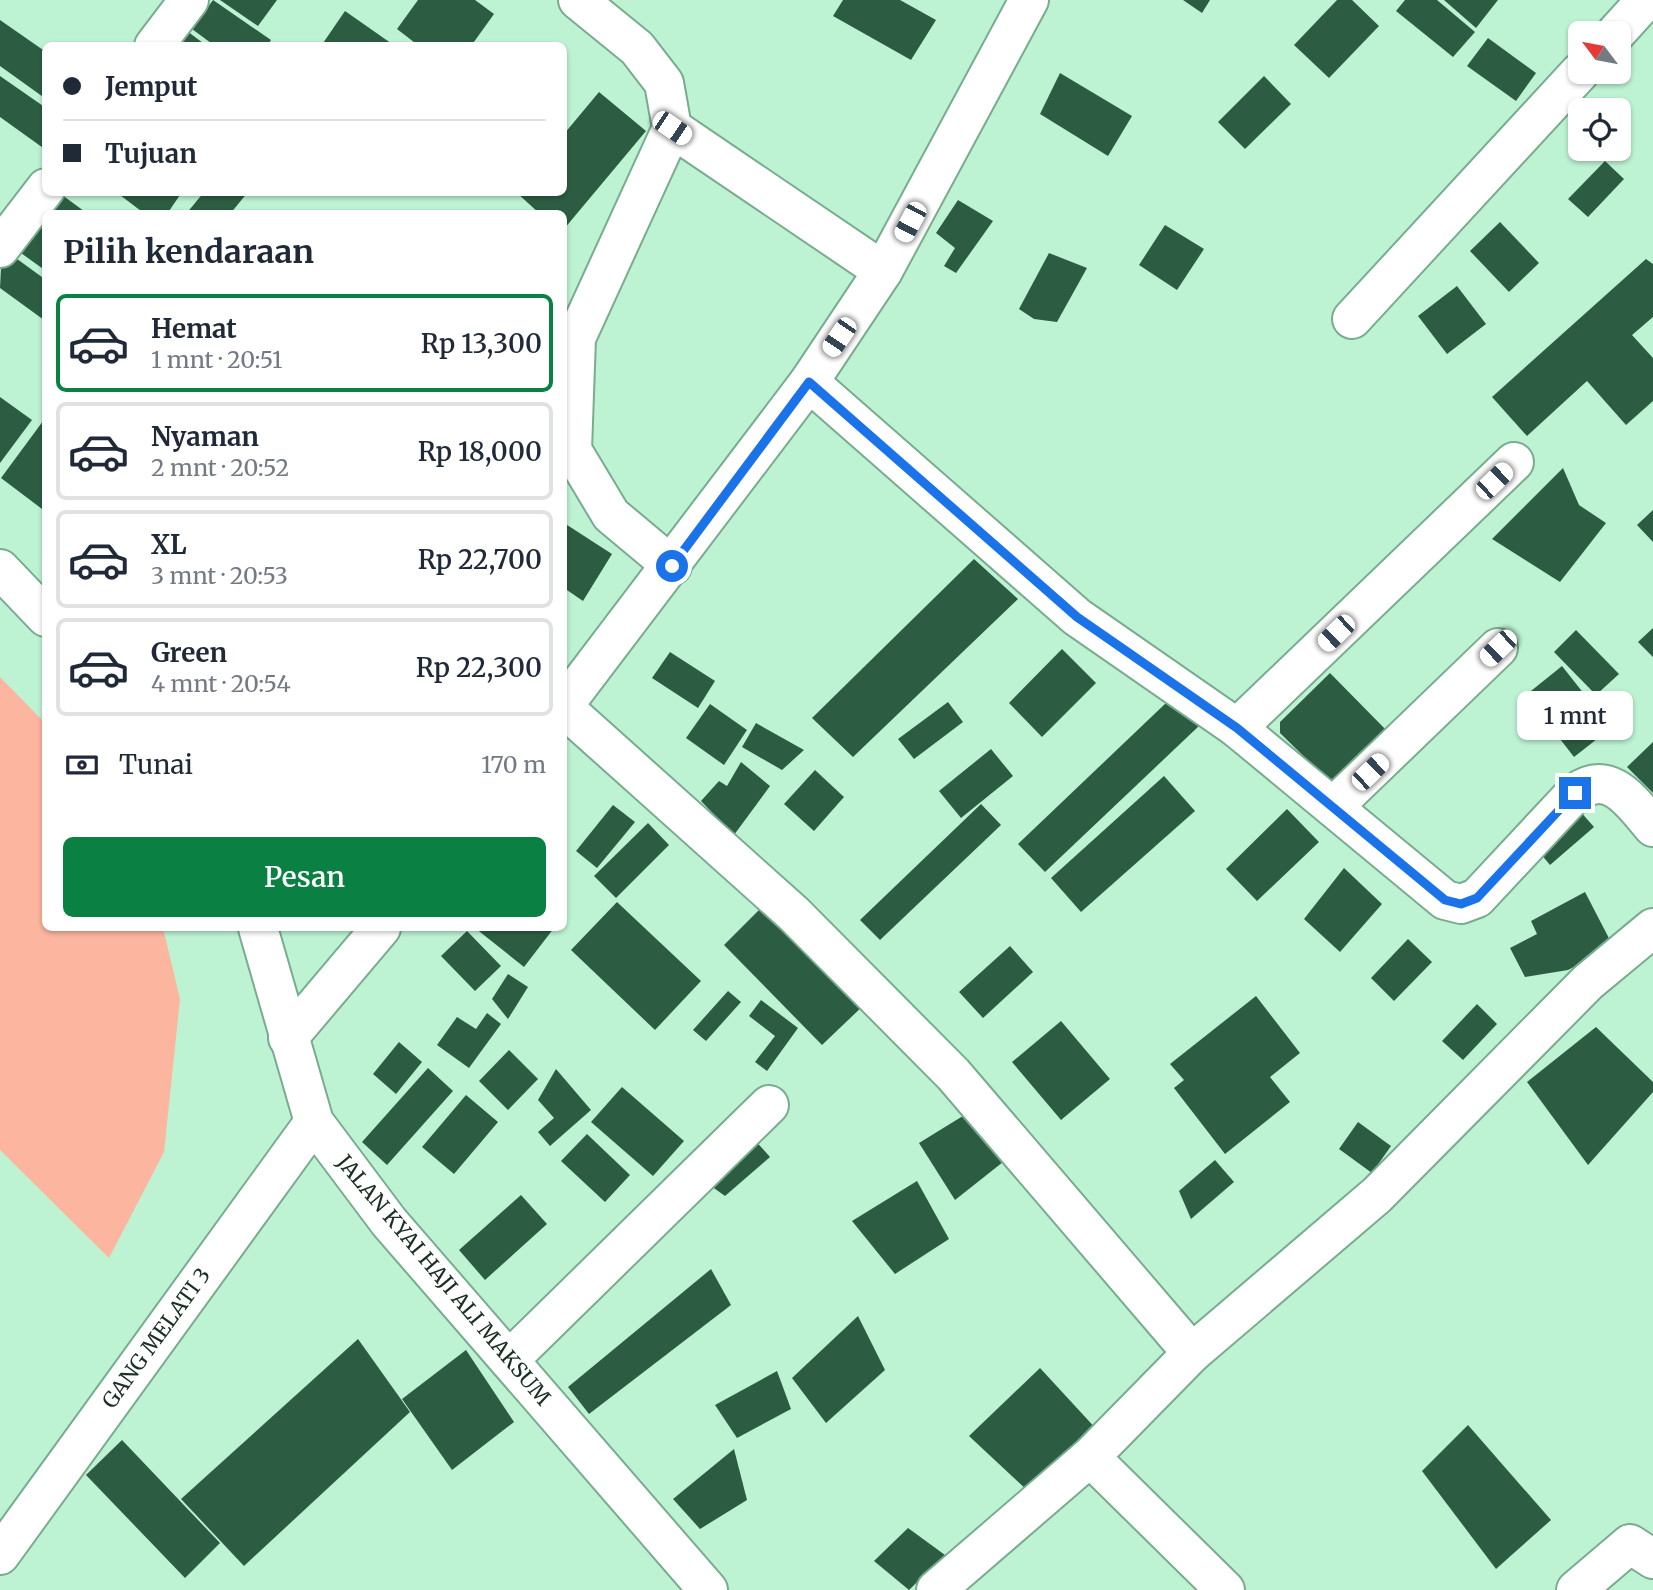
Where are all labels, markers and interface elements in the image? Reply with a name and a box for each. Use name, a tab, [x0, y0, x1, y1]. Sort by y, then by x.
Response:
north arrow	[1568, 21, 1631, 84]
map controls	[1568, 21, 1631, 161]
text: Jemput	[105, 70, 198, 103]
button: locate	[1568, 98, 1631, 161]
car	[649, 108, 696, 148]
text: Tujuan	[105, 137, 197, 170]
car	[891, 199, 930, 245]
text: Pilih kendaraan	[63, 232, 314, 272]
icon: car	[67, 312, 130, 375]
text: Hemat	[151, 312, 237, 345]
car	[819, 314, 860, 360]
text: Rp 13,300	[421, 327, 542, 360]
text: 1 mnt · 20:51	[151, 345, 282, 374]
icon: car	[67, 420, 130, 483]
text: Nyaman	[151, 420, 259, 453]
text: Rp 18,000	[418, 435, 542, 468]
text: 2 mnt · 20:52	[151, 453, 289, 482]
car	[1472, 459, 1517, 503]
icon: car	[67, 528, 130, 591]
text: XL	[151, 528, 187, 561]
text: Rp 22,700	[418, 543, 542, 576]
route start	[656, 550, 688, 582]
text: 3 mnt · 20:53	[151, 561, 288, 590]
car	[1314, 611, 1359, 655]
car	[1476, 626, 1521, 670]
icon: car	[67, 636, 130, 699]
text: Green	[151, 636, 227, 669]
text: Rp 22,300	[416, 651, 542, 684]
text: 4 mnt · 20:54	[151, 669, 291, 698]
callout: 1 mnt	[1517, 692, 1633, 740]
text: 1 mnt	[1543, 701, 1607, 730]
icon: cash	[63, 746, 101, 784]
text: Tunai	[119, 748, 193, 781]
text: 170 m	[481, 750, 546, 779]
car	[1348, 750, 1393, 794]
route end	[1559, 777, 1591, 809]
button: Pesan	[63, 837, 546, 917]
street label: JALAN KYAI HAJI ALI MAKSUM	[331, 1148, 557, 1411]
street label: GANG MELATI 3	[96, 1262, 216, 1414]

